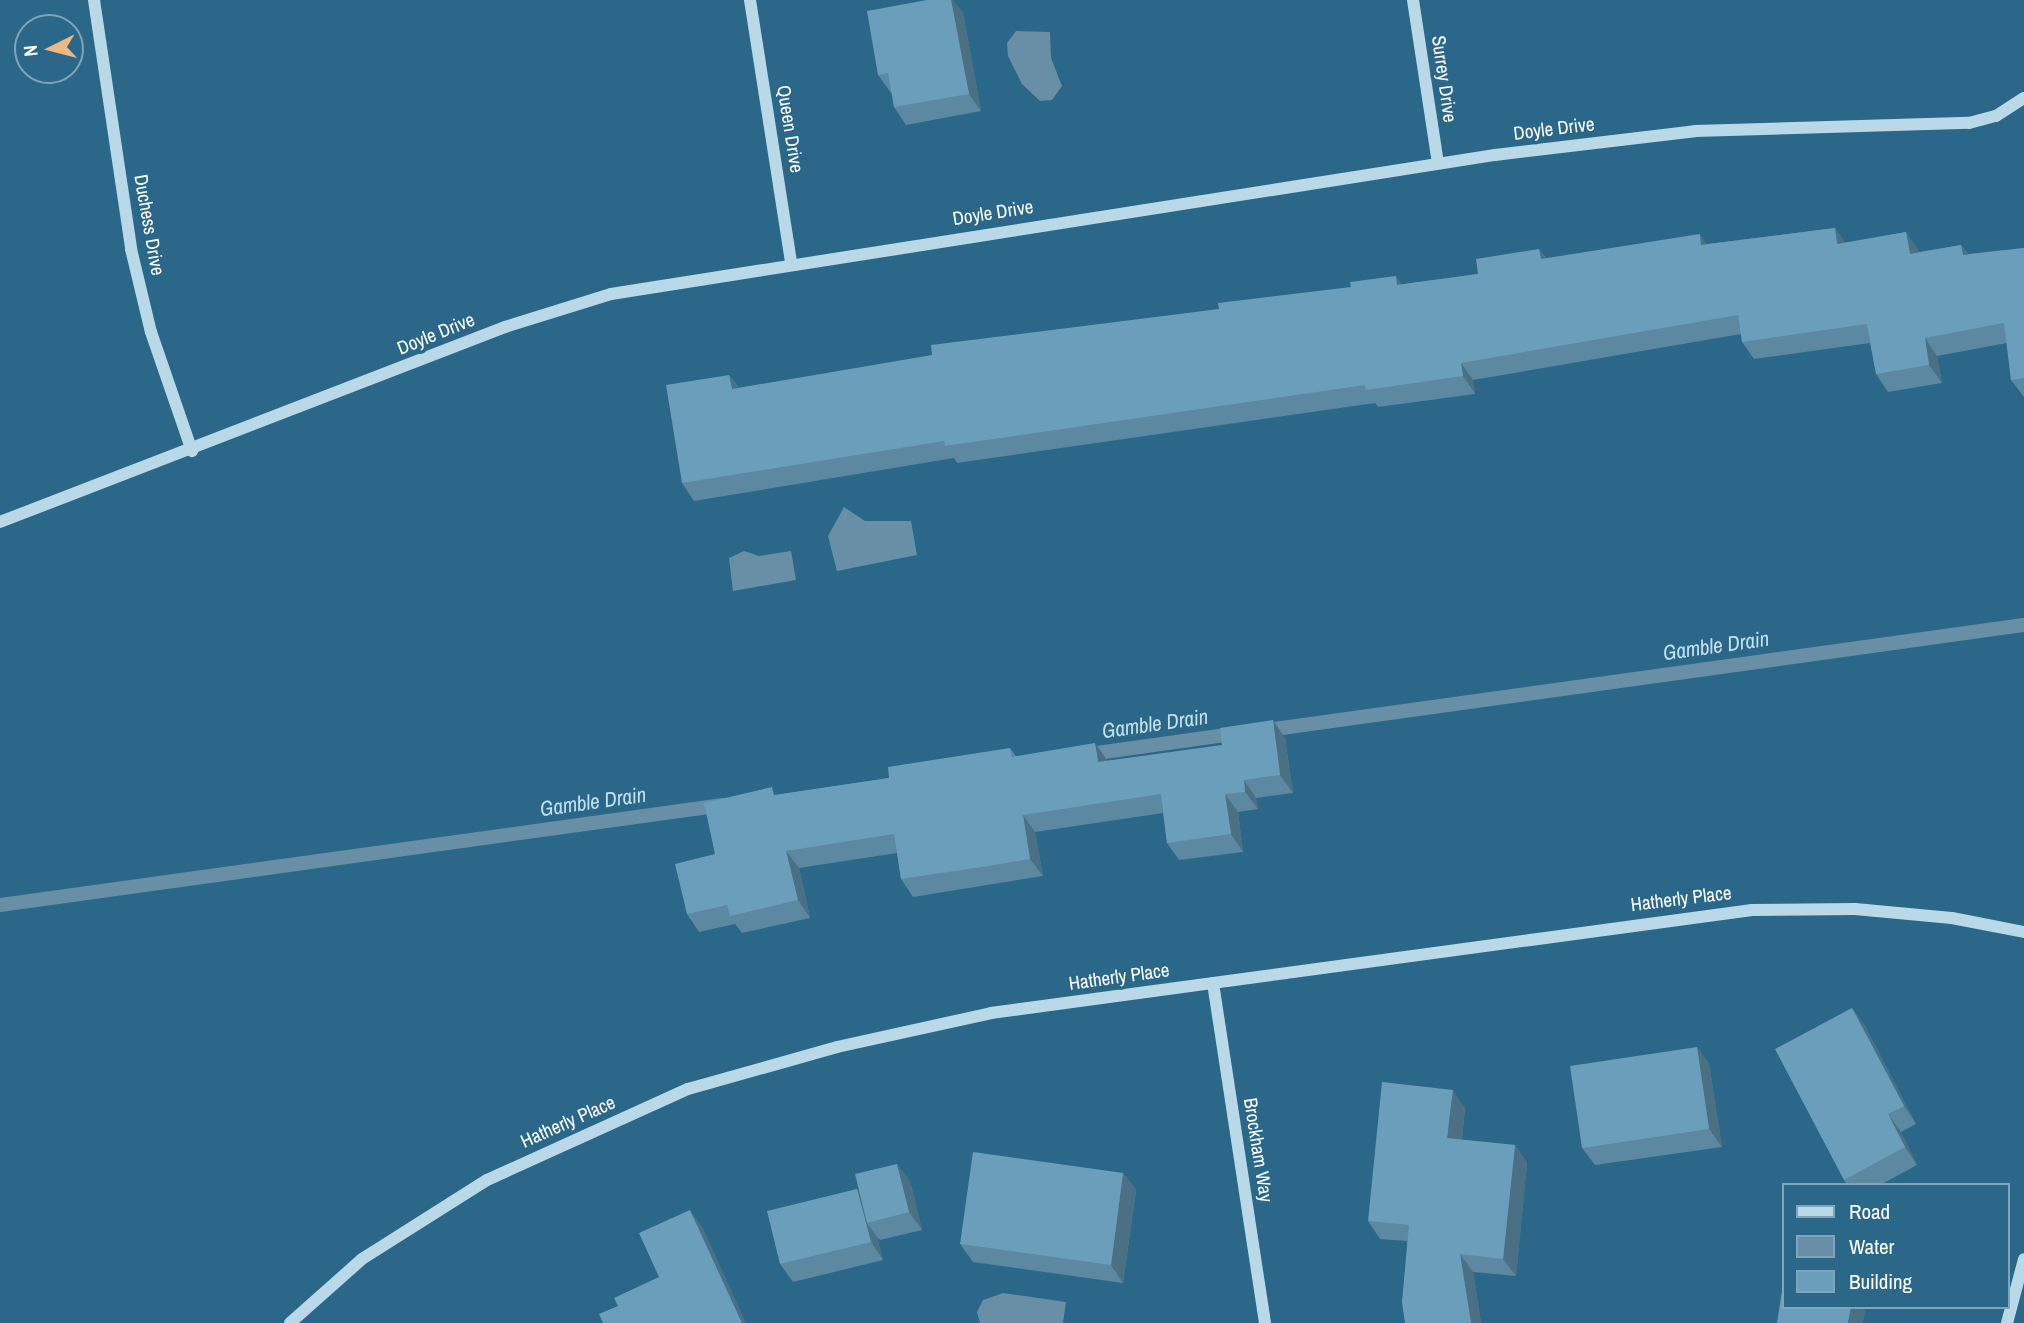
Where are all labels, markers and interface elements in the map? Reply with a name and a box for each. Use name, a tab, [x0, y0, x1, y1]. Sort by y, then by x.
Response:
north arrow	[14, 14, 84, 84]
street label: Surrey Drive	[1427, 34, 1461, 124]
text: N	[17, 44, 44, 58]
street label: Queen Drive	[772, 84, 808, 174]
street label: Doyle Drive	[1512, 113, 1596, 145]
street label: Duchess Drive	[129, 173, 169, 277]
street label: Doyle Drive	[951, 195, 1035, 231]
street label: Doyle Drive	[394, 308, 478, 360]
water label: Gamble Drain	[1661, 626, 1771, 666]
water label: Gamble Drain	[1100, 704, 1210, 744]
water label: Gamble Drain	[538, 782, 648, 822]
street label: Hatherly Place	[1629, 882, 1733, 916]
street label: Hatherly Place	[1067, 959, 1171, 995]
street label: Hatherly Place	[517, 1091, 619, 1153]
street label: Brockham Way	[1239, 1096, 1277, 1204]
legend	[1783, 1183, 2010, 1309]
text: Road	[1849, 1197, 1890, 1226]
text: Water	[1849, 1232, 1894, 1261]
text: Building	[1849, 1267, 1912, 1296]

